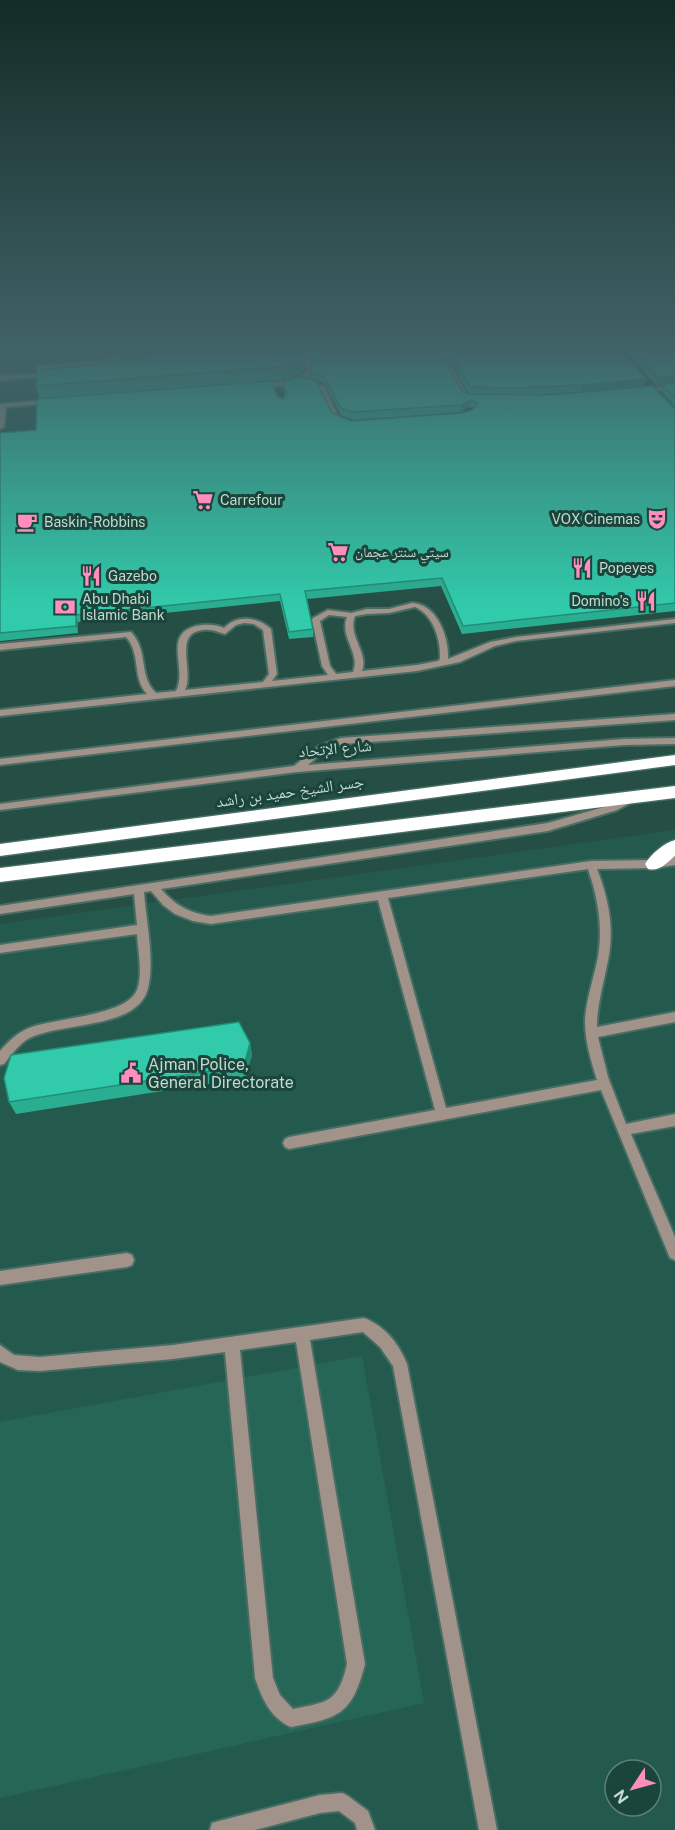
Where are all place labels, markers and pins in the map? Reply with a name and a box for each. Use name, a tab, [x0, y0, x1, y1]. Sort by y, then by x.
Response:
supermarket icon: Carrefour	[191, 488, 215, 512]
place label: Carrefour	[220, 492, 283, 508]
theatre icon: VOX Cinemas	[645, 507, 669, 531]
cafe icon: Baskin-Robbins	[15, 510, 39, 534]
place label: VOX Cinemas	[552, 511, 640, 527]
place label: Baskin-Robbins	[44, 514, 145, 530]
supermarket icon: سيتي سنتر عجمان	[326, 540, 350, 564]
place label: سيتي سنتر عجمان	[355, 544, 449, 564]
restaurant icon: Popeyes	[570, 556, 594, 580]
place label: Popeyes	[599, 560, 654, 576]
restaurant icon: Gazebo	[79, 564, 103, 588]
place label: Gazebo	[108, 568, 157, 584]
restaurant icon: Domino's	[634, 589, 658, 613]
place label: Abu Dhabi Islamic Bank	[82, 591, 165, 623]
place label: Domino's	[571, 593, 629, 609]
bank icon: Abu Dhabi Islamic Bank	[53, 595, 77, 619]
place label: Ajman Police, General Directorate	[148, 1055, 294, 1092]
public building icon: Ajman Police, General Directorate	[119, 1061, 143, 1085]

